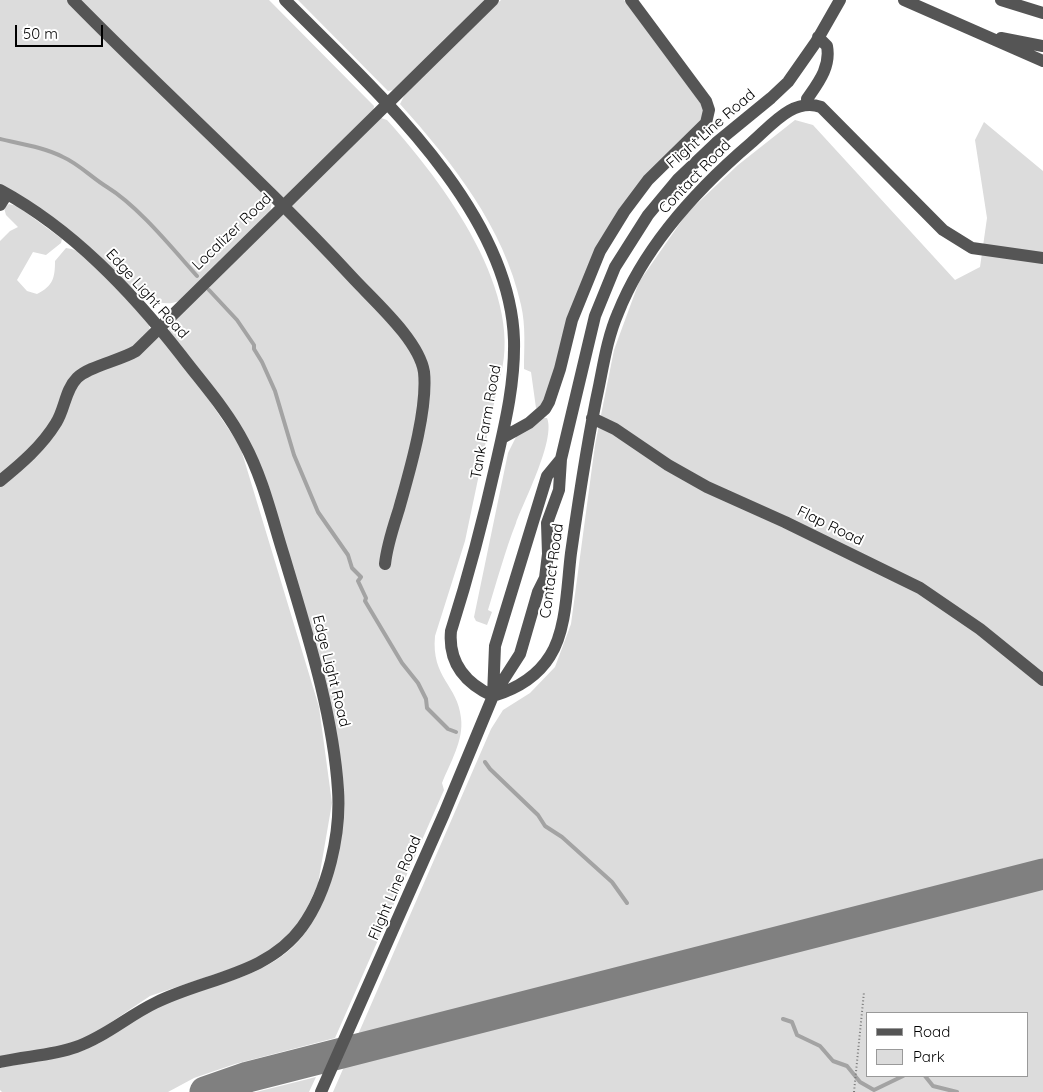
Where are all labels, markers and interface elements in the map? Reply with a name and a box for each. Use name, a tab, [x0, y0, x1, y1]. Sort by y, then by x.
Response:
scale bar	[18, 15, 105, 47]
text: 50 m	[23, 24, 58, 43]
street label: Flight Line Road	[663, 86, 759, 172]
street label: Contact Road	[655, 136, 735, 218]
street label: Localizer Road	[189, 190, 275, 274]
street label: Edge Light Road	[102, 245, 192, 343]
street label: Tank Farm Road	[467, 364, 505, 480]
street label: Flap Road	[794, 502, 866, 550]
street label: Contact Road	[536, 522, 568, 620]
street label: Edge Light Road	[308, 613, 354, 729]
street label: Flight Line Road	[365, 833, 425, 943]
legend	[866, 1012, 1028, 1077]
text: Road	[913, 1022, 950, 1041]
text: Park	[913, 1047, 945, 1066]

